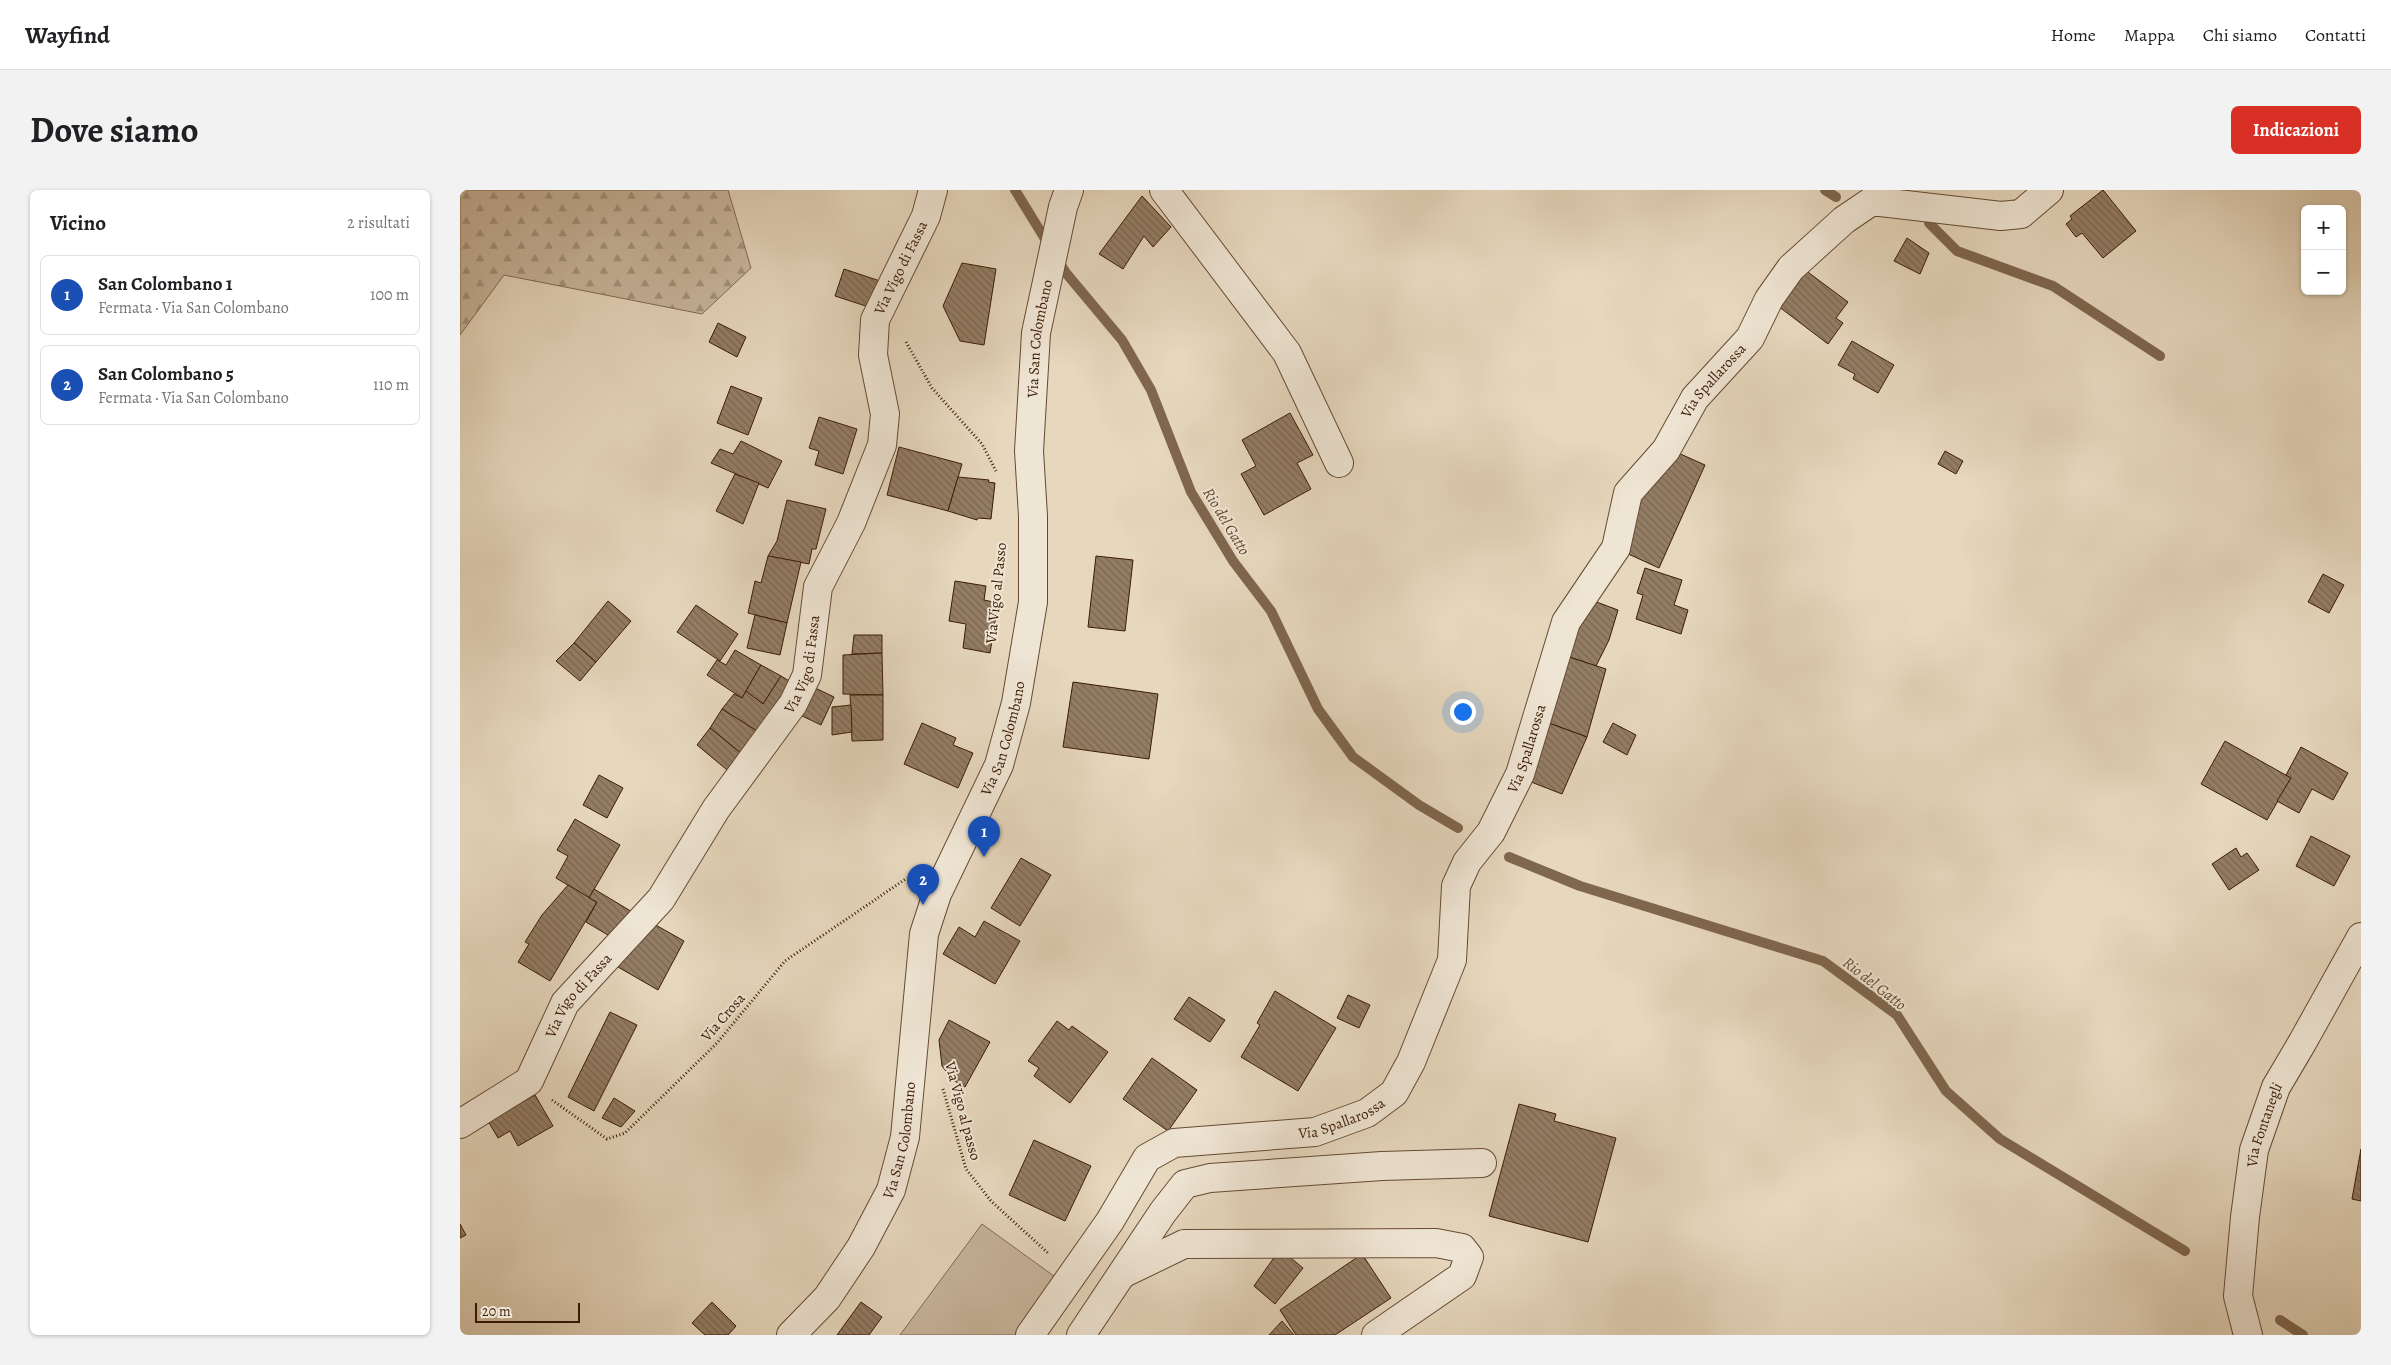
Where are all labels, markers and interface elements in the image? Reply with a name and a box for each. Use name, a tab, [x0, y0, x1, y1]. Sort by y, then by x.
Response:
text: Wayfind	[25, 19, 110, 51]
text: Home	[2051, 23, 2096, 47]
text: Mappa	[2124, 23, 2175, 47]
text: Chi siamo	[2203, 23, 2277, 47]
text: Contatti	[2305, 23, 2366, 47]
text: Dove siamo	[30, 106, 199, 154]
button: Indicazioni	[2231, 106, 2361, 154]
map controls	[2301, 205, 2346, 295]
button: +	[2301, 205, 2346, 250]
text: Vicino	[50, 209, 106, 237]
text: 2 risultati	[347, 212, 410, 234]
street label: Via Vigo di Fassa	[869, 217, 932, 319]
button: −	[2301, 250, 2346, 295]
text: San Colombano 1	[98, 271, 233, 297]
street label: Via San Colombano	[1022, 278, 1057, 399]
text: 1	[64, 284, 70, 306]
text: 100 m	[370, 284, 409, 306]
text: Fermata · Via San Colombano	[98, 297, 289, 319]
street label: Via Spallarossa	[1676, 339, 1750, 422]
text: San Colombano 5	[98, 361, 234, 387]
text: 2	[63, 374, 71, 396]
text: 110 m	[373, 374, 409, 396]
text: Fermata · Via San Colombano	[98, 387, 289, 409]
water label: Rio del Gatto	[1197, 484, 1255, 559]
street label: Via Vigo al Passo	[981, 541, 1011, 646]
street label: Via Vigo di Fassa	[779, 614, 824, 718]
street label: Via San Colombano	[975, 680, 1030, 800]
your location	[1450, 699, 1476, 725]
street label: Via Spallarossa	[1502, 702, 1551, 797]
pin: 1	[968, 816, 1000, 857]
pin: 2	[907, 864, 939, 905]
street label: Via Vigo di Fassa	[540, 949, 616, 1042]
water label: Rio del Gatto	[1838, 952, 1911, 1016]
street label: Via Crosa	[696, 989, 750, 1046]
street label: Via Vigo al passo	[940, 1058, 986, 1163]
street label: Via Fontanegli	[2242, 1079, 2287, 1169]
street label: Via San Colombano	[878, 1081, 920, 1203]
street label: Via Spallarossa	[1297, 1093, 1389, 1143]
scale bar	[475, 1300, 580, 1323]
text: 20 m	[482, 1302, 511, 1321]

